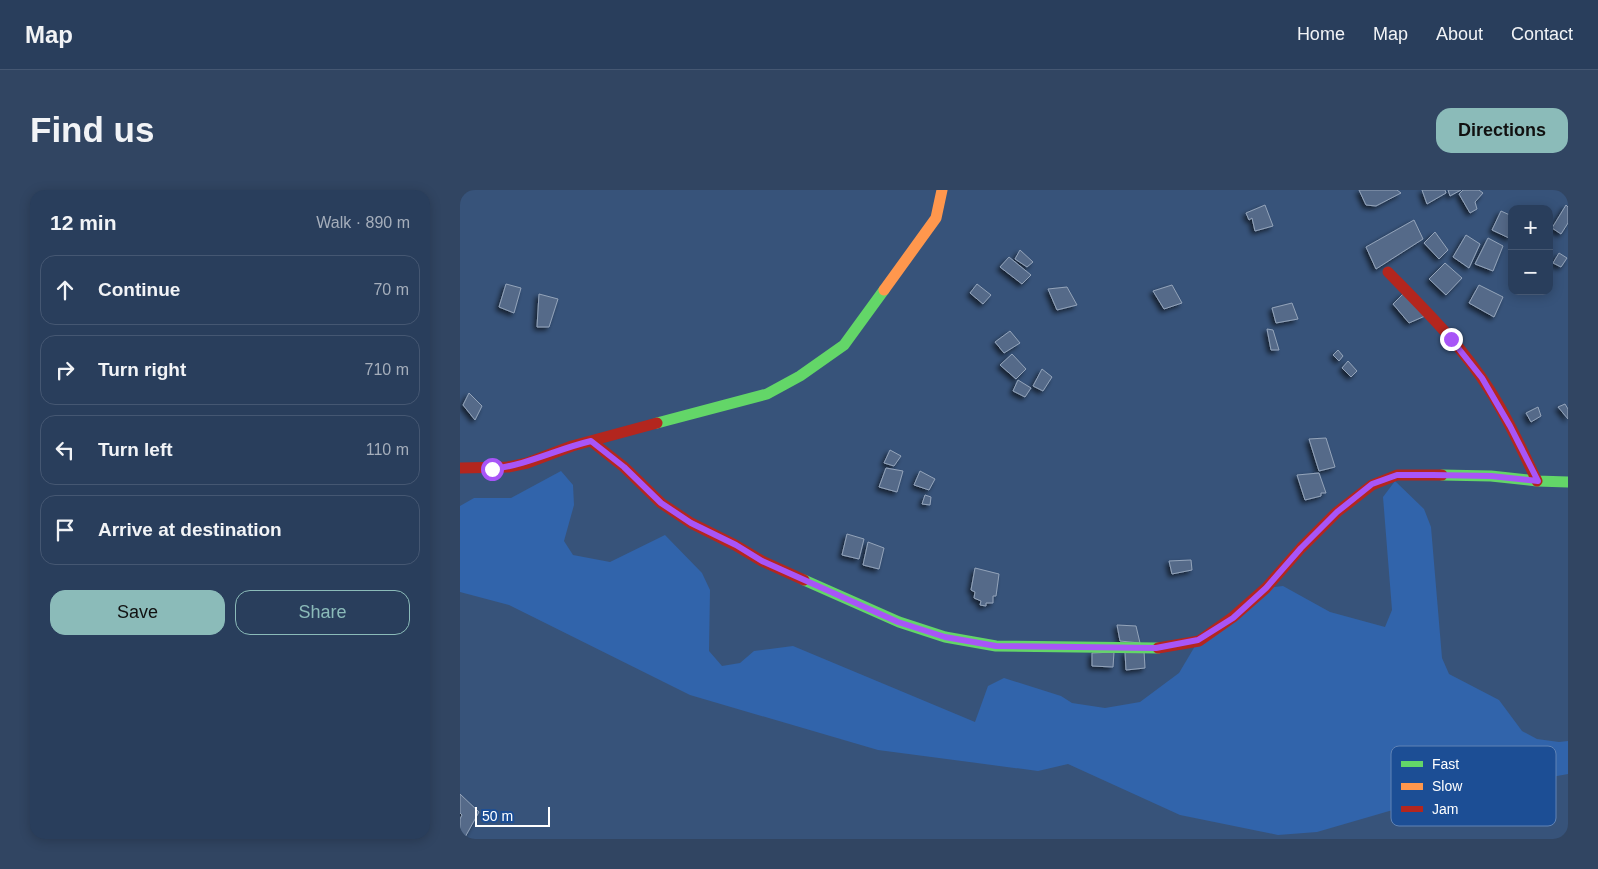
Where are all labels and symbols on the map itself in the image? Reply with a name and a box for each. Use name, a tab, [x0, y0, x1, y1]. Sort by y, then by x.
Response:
route end	[1440, 328, 1463, 351]
route start	[481, 458, 504, 481]
legend	[1391, 746, 1556, 826]
text: Fast	[1432, 756, 1459, 772]
text: Slow	[1432, 778, 1463, 794]
text: Jam	[1432, 801, 1458, 817]
scale bar	[475, 804, 550, 827]

